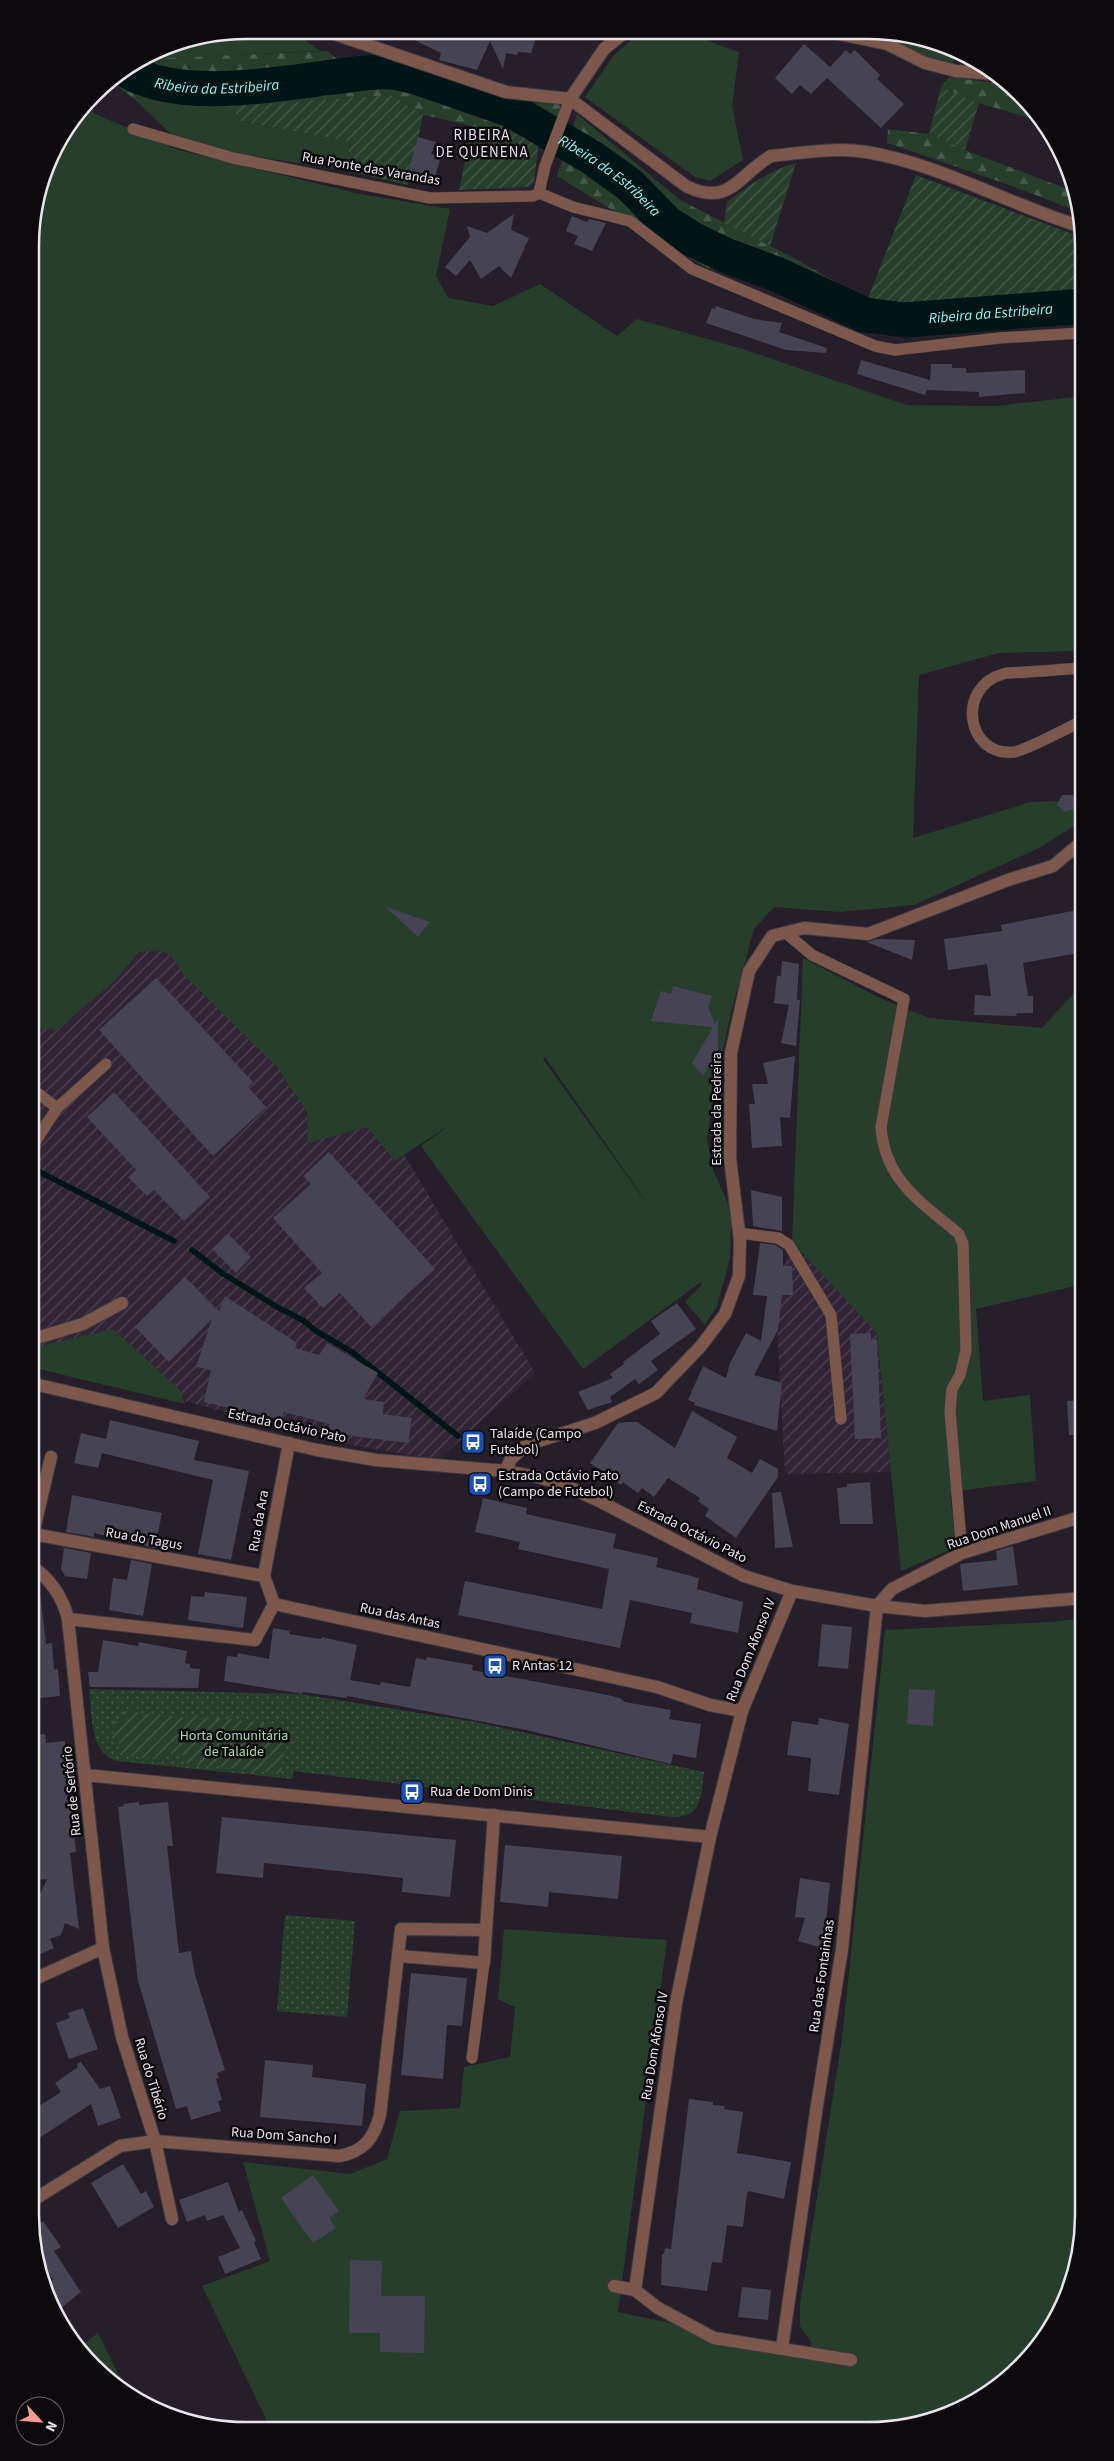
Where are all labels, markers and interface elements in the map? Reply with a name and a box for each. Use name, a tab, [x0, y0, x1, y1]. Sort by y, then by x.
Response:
water label: Ribeira da Estribeira	[153, 72, 280, 99]
district label: RIBEIRA DE QUENENA	[435, 125, 529, 163]
water label: Ribeira da Estribeira	[554, 130, 666, 221]
street label: Rua Ponte das Varandas	[300, 147, 442, 191]
water label: Ribeira da Estribeira	[928, 298, 1054, 329]
street label: Estrada da Pedreira	[707, 1052, 727, 1166]
street label: Estrada Octávio Pato	[226, 1404, 348, 1448]
place label: Talaíde (Campo Futebol)	[490, 1424, 581, 1460]
bus stop icon: Talaíde (Campo Futebol)	[460, 1429, 486, 1455]
place label: Estrada Octávio Pato (Campo de Futebol)	[498, 1466, 619, 1502]
bus stop icon: Estrada Octávio Pato (Campo de Futebol)	[467, 1471, 493, 1497]
street label: Rua da Ara	[244, 1489, 274, 1553]
street label: Estrada Octávio Pato	[634, 1496, 750, 1568]
street label: Rua Dom Manuel II	[944, 1501, 1054, 1555]
street label: Rua do Tagus	[104, 1522, 184, 1556]
street label: Rua Dom Afonso IV	[721, 1595, 781, 1705]
street label: Rua das Antas	[358, 1598, 442, 1634]
bus stop icon: R Antas 12	[482, 1653, 508, 1679]
place label: R Antas 12	[512, 1656, 572, 1676]
park label: Horta Comunitária de Talaíde	[180, 1726, 288, 1762]
street label: Rua de Sertório	[57, 1745, 87, 1837]
bus stop icon: Rua de Dom Dinis	[399, 1779, 425, 1805]
place label: Rua de Dom Dinis	[430, 1782, 533, 1802]
street label: Rua das Fontainhas	[804, 1918, 840, 2034]
street label: Rua Dom Afonso IV	[637, 1989, 674, 2102]
street label: Rua do Tibério	[129, 2035, 173, 2123]
street label: Rua Dom Sancho I	[230, 2122, 338, 2150]
north arrow	[15, 2396, 65, 2446]
text: N	[40, 2418, 62, 2435]

